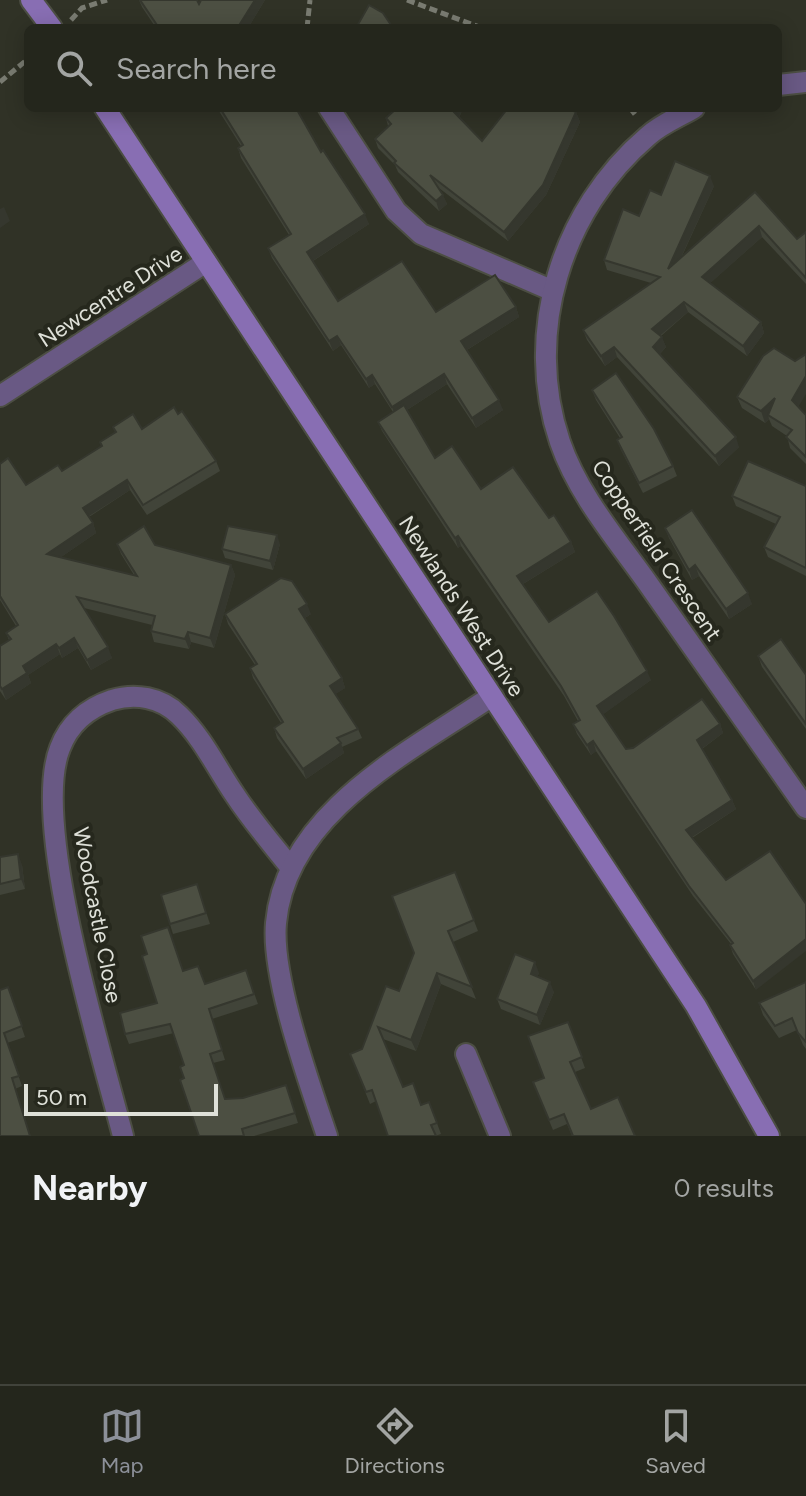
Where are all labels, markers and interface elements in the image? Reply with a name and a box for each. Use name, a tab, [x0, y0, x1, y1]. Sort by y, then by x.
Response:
search box	[24, 24, 782, 112]
icon: search	[52, 46, 96, 90]
text: Search here	[116, 50, 276, 87]
street label: Newcentre Drive	[33, 240, 187, 353]
street label: Copperfield Crescent	[586, 455, 727, 646]
street label: Newlands West Drive	[393, 511, 530, 702]
street label: Woodcastle Close	[67, 825, 128, 1005]
scale bar	[24, 1080, 218, 1116]
text: 50 m	[36, 1084, 87, 1111]
text: Nearby	[32, 1168, 147, 1209]
text: 0 results	[674, 1172, 774, 1204]
tab: Map	[100, 1404, 144, 1479]
tab: Directions	[345, 1404, 445, 1479]
tab: Saved	[645, 1404, 706, 1479]

